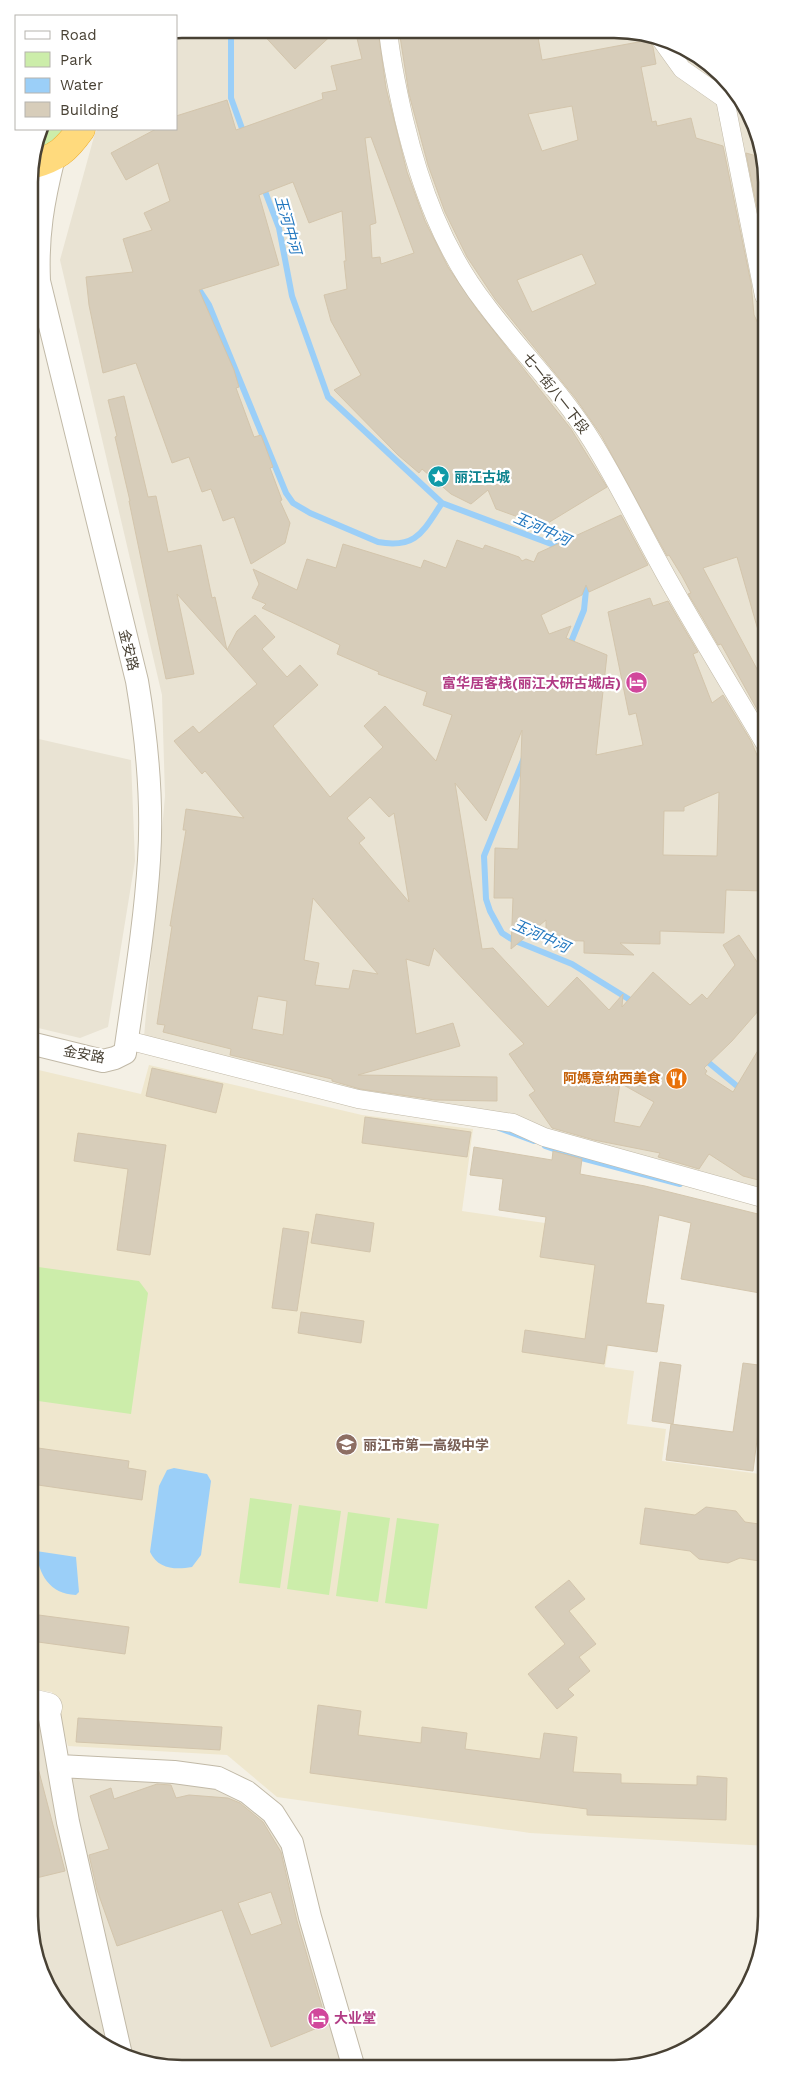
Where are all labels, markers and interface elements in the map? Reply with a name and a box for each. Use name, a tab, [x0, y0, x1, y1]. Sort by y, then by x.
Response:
legend	[15, 15, 178, 130]
text: Road	[60, 26, 97, 44]
text: Park	[60, 51, 93, 69]
text: Water	[60, 76, 103, 94]
text: Building	[60, 101, 118, 119]
water label: 玉河中河	[271, 194, 306, 259]
street label: 七一街八一下段	[520, 349, 592, 437]
place icon: 丽江古城	[426, 465, 450, 489]
place label: 丽江古城	[454, 469, 510, 485]
water label: 玉河中河	[511, 509, 576, 551]
street label: 金安路	[116, 628, 142, 672]
hotel icon: 富华居客栈(丽江大研古城店)	[625, 671, 649, 695]
place label: 富华居客栈(丽江大研古城店)	[442, 675, 621, 691]
water label: 玉河中河	[510, 916, 575, 958]
street label: 金安路	[62, 1042, 106, 1066]
restaurant icon: 阿媽意纳西美食	[665, 1066, 689, 1090]
place label: 阿媽意纳西美食	[563, 1070, 661, 1086]
school or university icon: 丽江市第一高级中学	[335, 1433, 359, 1457]
place label: 丽江市第一高级中学	[363, 1437, 489, 1453]
hotel icon: 大业堂	[306, 2006, 330, 2030]
place label: 大业堂	[334, 2010, 376, 2026]

